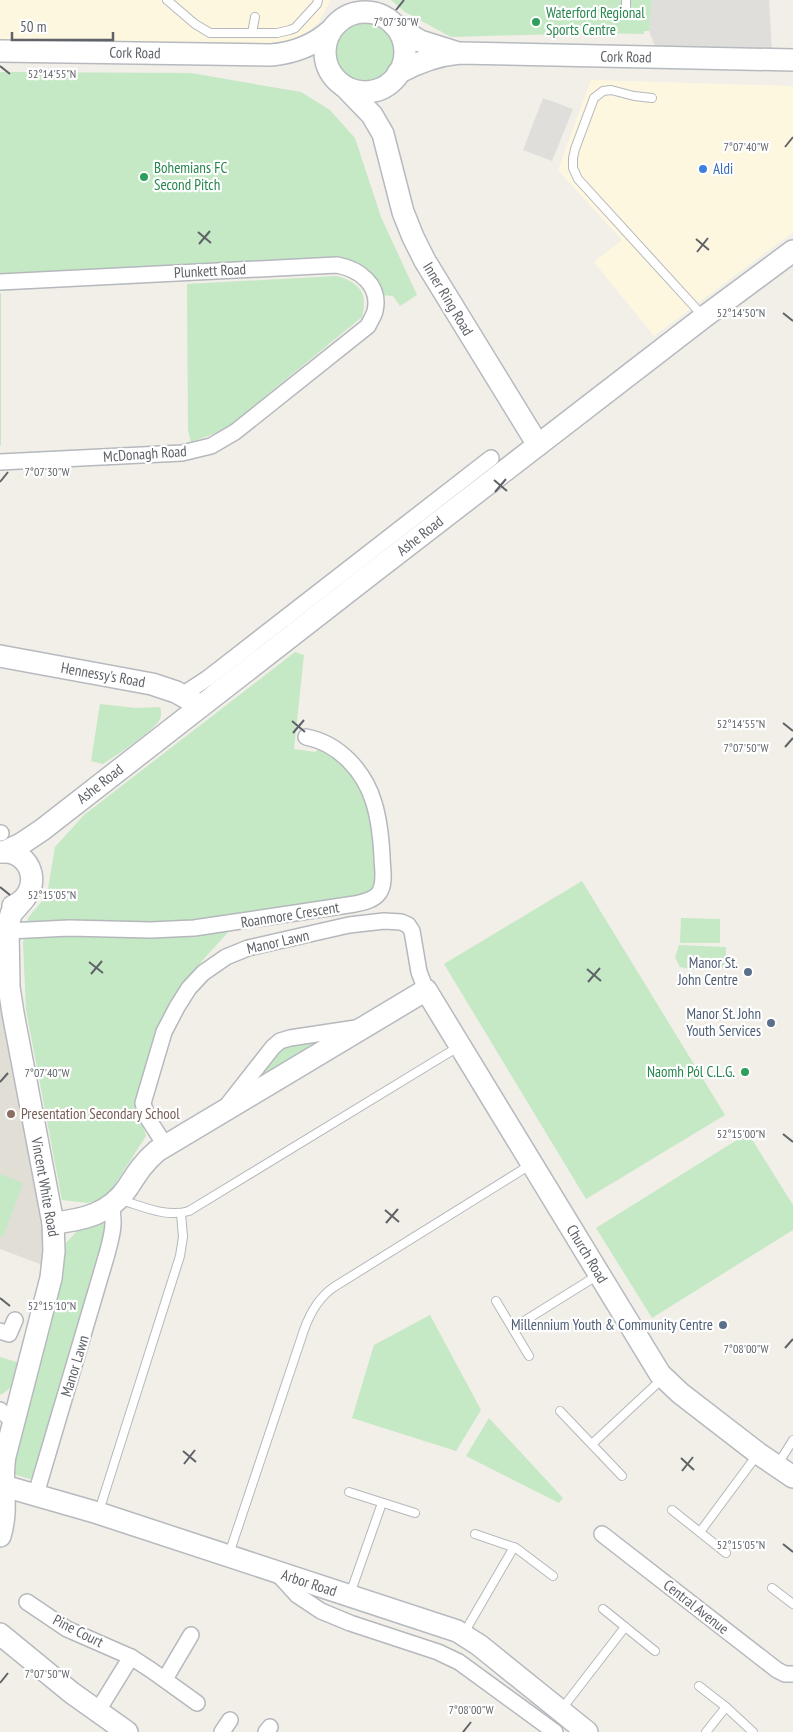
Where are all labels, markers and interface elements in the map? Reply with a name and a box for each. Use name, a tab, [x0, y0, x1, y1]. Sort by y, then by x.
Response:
place label: Waterford Regional Sports Centre	[546, 3, 645, 39]
scale bar	[12, 10, 114, 42]
text: 7°07'30"W	[373, 14, 419, 29]
marker: Waterford Regional Sports Centre	[530, 16, 542, 28]
text: 50 m	[20, 17, 46, 36]
street label: Cork Road	[109, 43, 161, 62]
street label: Cork Road	[600, 47, 652, 66]
text: 52°14'55"N	[28, 66, 76, 81]
text: 7°07'40"W	[723, 139, 769, 154]
place label: Bohemians FC Second Pitch	[154, 158, 227, 194]
place label: Aldi	[713, 159, 733, 178]
marker: Aldi	[697, 163, 709, 175]
marker: Bohemians FC Second Pitch	[138, 171, 150, 183]
street label: Plunkett Road	[173, 259, 247, 282]
street label: Inner Ring Road	[419, 259, 478, 339]
text: 52°14'50"N	[717, 305, 765, 320]
street label: McDonagh Road	[103, 441, 187, 466]
text: 7°07'30"W	[24, 464, 70, 479]
street label: Ashe Road	[393, 512, 447, 560]
street label: Hennessy's Road	[60, 658, 147, 691]
text: 52°14'55"N	[717, 716, 765, 731]
text: 7°07'50"W	[723, 740, 769, 755]
street label: Ashe Road	[73, 760, 127, 808]
text: 52°15'05"N	[28, 887, 76, 902]
street label: Roanmore Crescent	[239, 897, 341, 932]
street label: Manor Lawn	[245, 925, 311, 958]
place label: Manor St. John Centre	[677, 953, 738, 989]
marker: Manor St. John Centre	[742, 966, 754, 978]
place label: Manor St. John Youth Services	[686, 1004, 761, 1040]
marker: Manor St. John Youth Services	[765, 1017, 777, 1029]
place label: Naomh Pól C.L.G.	[647, 1062, 735, 1081]
text: 7°07'40"W	[24, 1065, 70, 1080]
marker: Naomh Pól C.L.G.	[739, 1066, 751, 1078]
place label: Presentation Secondary School	[21, 1104, 180, 1123]
marker: Presentation Secondary School	[5, 1108, 17, 1120]
text: 52°15'00"N	[717, 1126, 765, 1141]
street label: Vincent White Road	[27, 1135, 64, 1238]
street label: Church Road	[563, 1221, 612, 1286]
text: 52°15'10"N	[28, 1298, 76, 1313]
place label: Millennium Youth & Community Centre	[511, 1315, 713, 1334]
marker: Millennium Youth & Community Centre	[717, 1319, 729, 1331]
street label: Manor Lawn	[56, 1333, 93, 1399]
text: 7°08'00"W	[723, 1341, 769, 1356]
text: 52°15'05"N	[717, 1537, 765, 1552]
street label: Arbor Road	[279, 1565, 339, 1600]
street label: Central Avenue	[660, 1575, 733, 1638]
street label: Pine Court	[50, 1610, 107, 1651]
text: 7°07'50"W	[24, 1666, 70, 1681]
text: 7°08'00"W	[448, 1702, 494, 1717]

